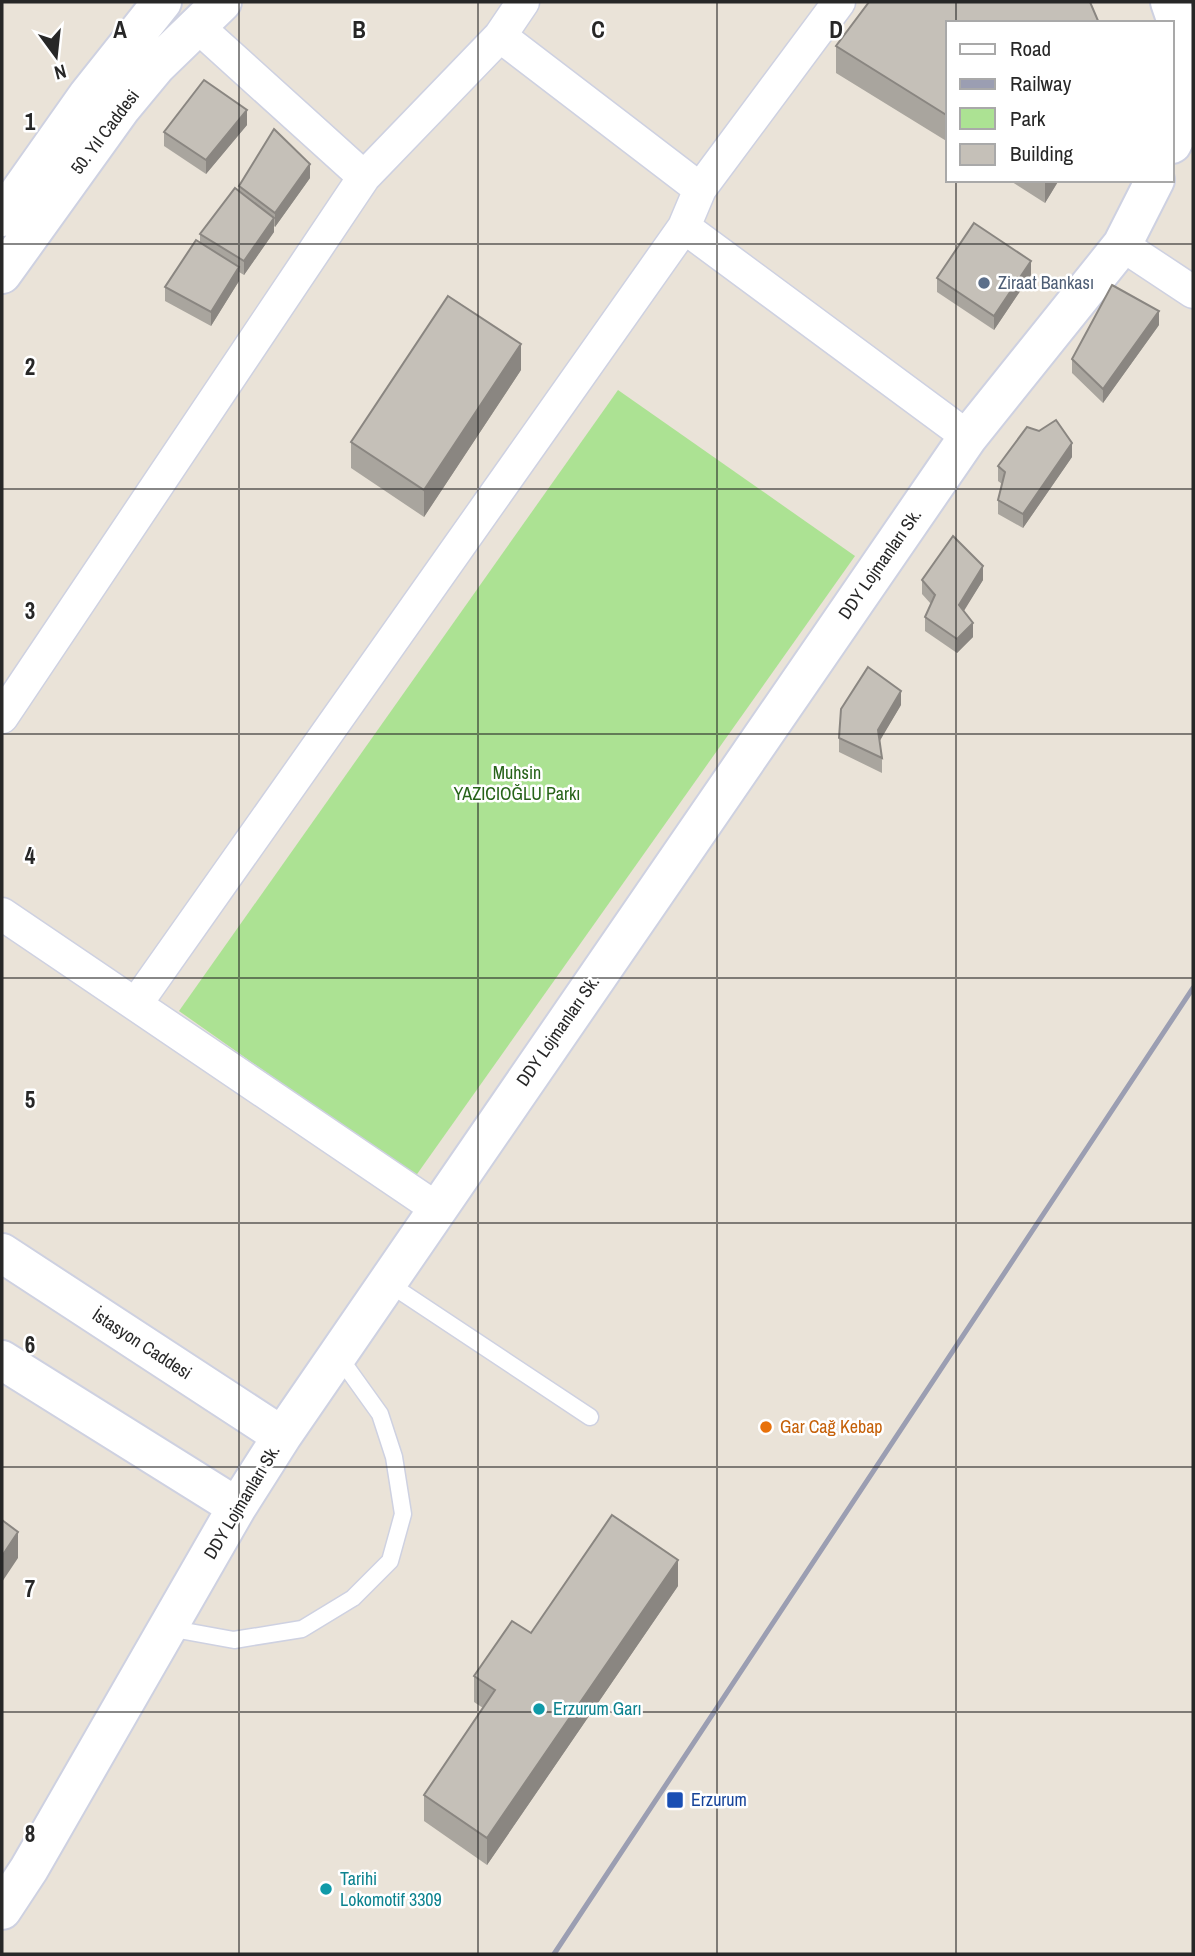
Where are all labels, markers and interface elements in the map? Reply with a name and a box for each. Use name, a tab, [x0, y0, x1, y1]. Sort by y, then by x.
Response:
text: A	[113, 14, 127, 45]
text: B	[352, 14, 366, 45]
text: C	[591, 14, 605, 45]
text: D	[829, 14, 843, 45]
north arrow	[21, 21, 91, 91]
legend	[946, 21, 1174, 182]
text: Road	[1010, 34, 1051, 63]
text: N	[52, 58, 69, 86]
text: Railway	[1010, 69, 1072, 98]
street label: 50. Yıl Caddesi	[64, 84, 145, 179]
text: Park	[1010, 104, 1046, 133]
text: 1	[25, 106, 36, 137]
text: Building	[1010, 139, 1074, 168]
place label: Ziraat Bankası	[998, 270, 1094, 295]
marker: Ziraat Bankası	[976, 275, 992, 291]
text: 2	[25, 351, 35, 382]
street label: DDY Lojmanları Sk.	[832, 504, 927, 624]
text: 3	[25, 595, 35, 626]
park label: Muhsin YAZICIOĞLU Parkı	[454, 760, 580, 806]
text: 4	[25, 840, 36, 871]
street label: DDY Lojmanları Sk.	[510, 971, 605, 1091]
text: 5	[25, 1084, 35, 1115]
street label: İstasyon Caddesi	[88, 1302, 197, 1385]
text: 6	[25, 1329, 35, 1360]
place label: Gar Cağ Kebap	[780, 1414, 883, 1439]
marker: Gar Cağ Kebap	[758, 1419, 774, 1435]
street label: DDY Lojmanları Sk.	[198, 1440, 286, 1564]
text: 7	[25, 1573, 35, 1604]
place label: Erzurum Garı	[553, 1696, 642, 1721]
marker: Erzurum Garı	[531, 1701, 547, 1717]
place label: Erzurum	[691, 1787, 747, 1812]
marker: Erzurum	[665, 1790, 685, 1810]
text: 8	[25, 1818, 35, 1849]
place label: Tarihi Lokomotif 3309	[340, 1866, 442, 1912]
marker: Tarihi Lokomotif 3309	[318, 1881, 334, 1897]

